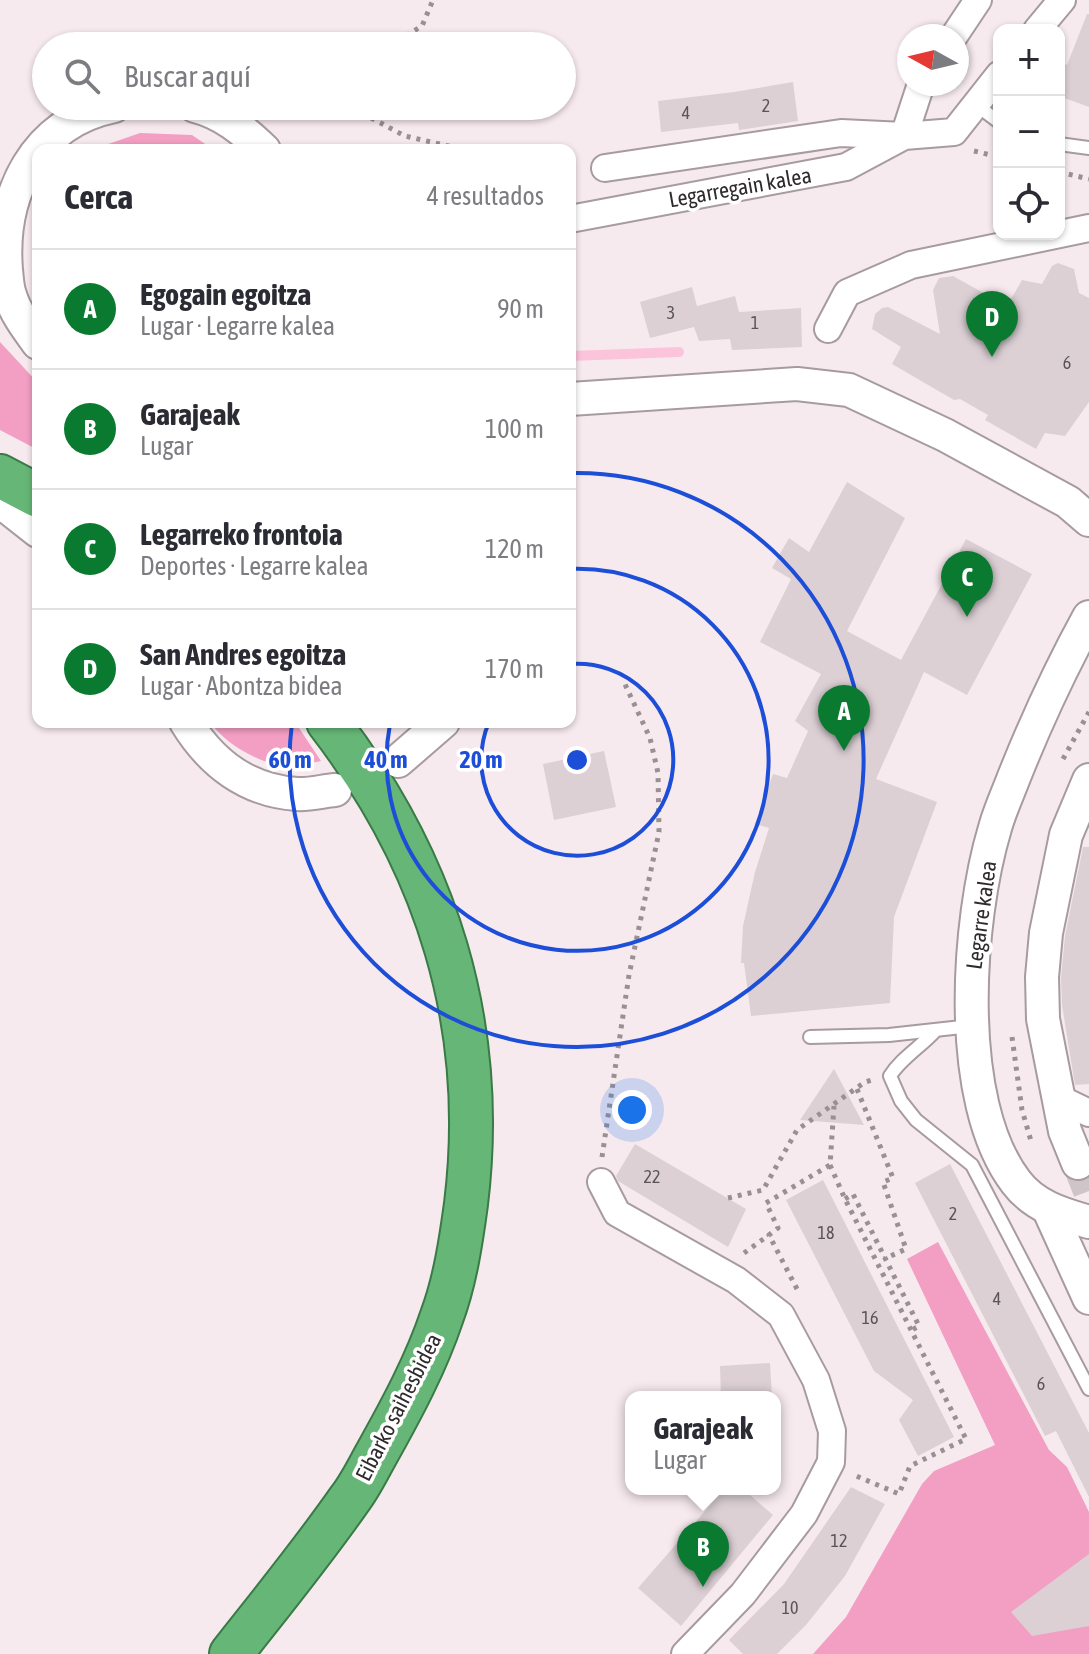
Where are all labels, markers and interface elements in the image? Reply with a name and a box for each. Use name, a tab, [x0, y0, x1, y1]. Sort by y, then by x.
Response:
north arrow	[897, 24, 969, 96]
map controls	[993, 24, 1065, 240]
button: +	[993, 24, 1065, 96]
search box	[32, 32, 576, 120]
icon: search	[60, 54, 104, 98]
text: Buscar aquí	[124, 59, 251, 93]
house number: 2	[762, 95, 770, 116]
button: −	[993, 96, 1065, 168]
house number: 4	[682, 102, 690, 123]
street label: Legarregain kalea	[667, 162, 813, 212]
button: locate	[993, 168, 1065, 240]
text: Cerca	[64, 177, 133, 216]
text: 4 resultados	[427, 181, 544, 211]
text: Egogain egoitza	[140, 277, 311, 311]
pin: D	[966, 291, 1018, 357]
text: A	[84, 294, 96, 324]
text: 90 m	[497, 294, 544, 324]
house number: 3	[667, 302, 675, 323]
text: Lugar · Legarre kalea	[140, 311, 335, 341]
house number: 1	[751, 312, 759, 333]
house number: 6	[1063, 352, 1071, 373]
text: Garajeak	[140, 397, 240, 431]
text: B	[84, 414, 96, 444]
text: 100 m	[485, 414, 544, 444]
text: Lugar	[140, 431, 193, 461]
text: Legarreko frontoia	[140, 517, 343, 551]
text: C	[84, 534, 96, 564]
text: 120 m	[485, 534, 544, 564]
text: Deportes · Legarre kalea	[140, 551, 369, 581]
pin: C	[941, 551, 993, 617]
text: San Andres egoitza	[140, 637, 346, 671]
text: D	[83, 654, 97, 684]
text: 170 m	[485, 654, 544, 684]
text: Lugar · Abontza bidea	[140, 671, 343, 701]
pin: A	[818, 685, 870, 751]
text: 60 m	[268, 746, 312, 773]
text: 40 m	[363, 746, 408, 773]
text: 20 m	[459, 746, 503, 773]
centre of rings	[563, 746, 591, 774]
street label: Legarre kalea	[961, 859, 1001, 971]
your location	[612, 1090, 652, 1130]
house number: 22	[644, 1166, 660, 1187]
house number: 2	[949, 1203, 957, 1224]
house number: 18	[818, 1222, 834, 1243]
house number: 4	[993, 1288, 1001, 1309]
house number: 16	[862, 1307, 878, 1328]
street label: Eibarko saihesbidea	[350, 1329, 446, 1485]
house number: 6	[1037, 1373, 1045, 1394]
popup	[625, 1391, 781, 1495]
text: Garajeak	[653, 1411, 753, 1445]
text: Lugar	[653, 1445, 706, 1475]
pin: B	[677, 1521, 729, 1587]
house number: 12	[831, 1530, 847, 1551]
house number: 10	[782, 1597, 798, 1618]

